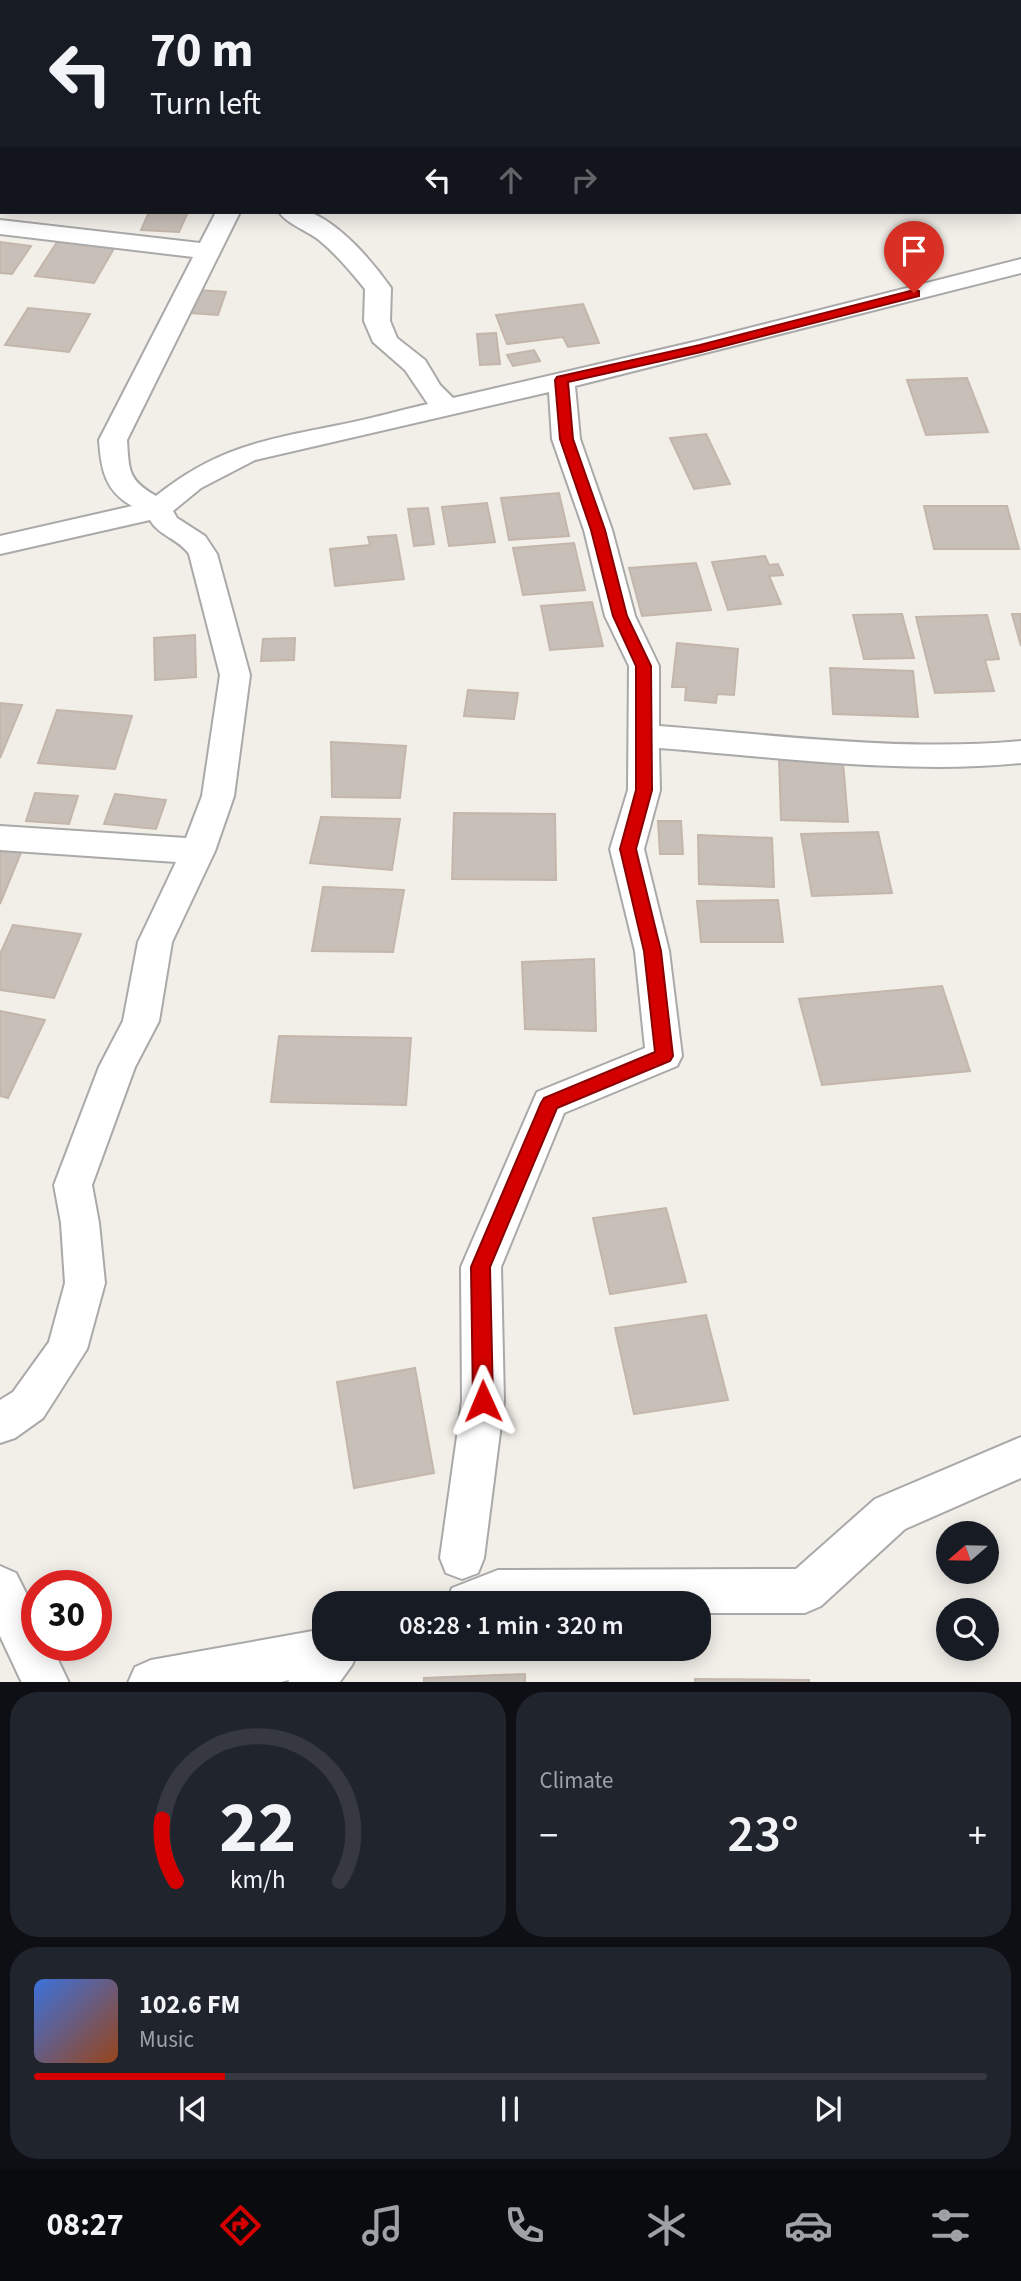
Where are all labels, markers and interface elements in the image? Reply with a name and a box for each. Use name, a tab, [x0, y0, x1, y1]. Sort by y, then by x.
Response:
text: 70 m	[150, 16, 254, 86]
icon: left	[35, 28, 126, 119]
text: Turn left	[150, 81, 261, 127]
icon: left	[419, 161, 457, 199]
icon: ahead	[492, 161, 530, 199]
icon: right	[565, 161, 603, 199]
pin	[884, 221, 944, 293]
icon: arrive	[895, 232, 933, 270]
position arrow	[446, 1364, 520, 1438]
north arrow	[936, 1521, 999, 1584]
map controls	[936, 1521, 999, 1661]
speed limit sign: 30	[21, 1570, 112, 1661]
button: search	[936, 1598, 999, 1661]
text: 08:28 · 1 min · 320 m	[399, 1607, 624, 1644]
text: Climate	[540, 1764, 613, 1797]
text: 22	[219, 1776, 296, 1880]
text: 23°	[728, 1798, 799, 1872]
text: −	[540, 1809, 558, 1863]
text: +	[968, 1809, 987, 1863]
text: km/h	[230, 1861, 286, 1897]
text: 102.6 FM	[139, 1986, 240, 2023]
text: Music	[139, 2023, 194, 2056]
icon: previous	[174, 2090, 212, 2128]
icon: pause	[491, 2090, 529, 2128]
icon: next	[809, 2090, 847, 2128]
icon: directions	[216, 2201, 265, 2250]
icon: music	[358, 2201, 407, 2250]
icon: phone	[500, 2201, 549, 2250]
icon: climate	[642, 2201, 691, 2250]
icon: car	[784, 2201, 833, 2250]
icon: filters	[926, 2201, 975, 2250]
text: 08:27	[46, 2202, 124, 2248]

